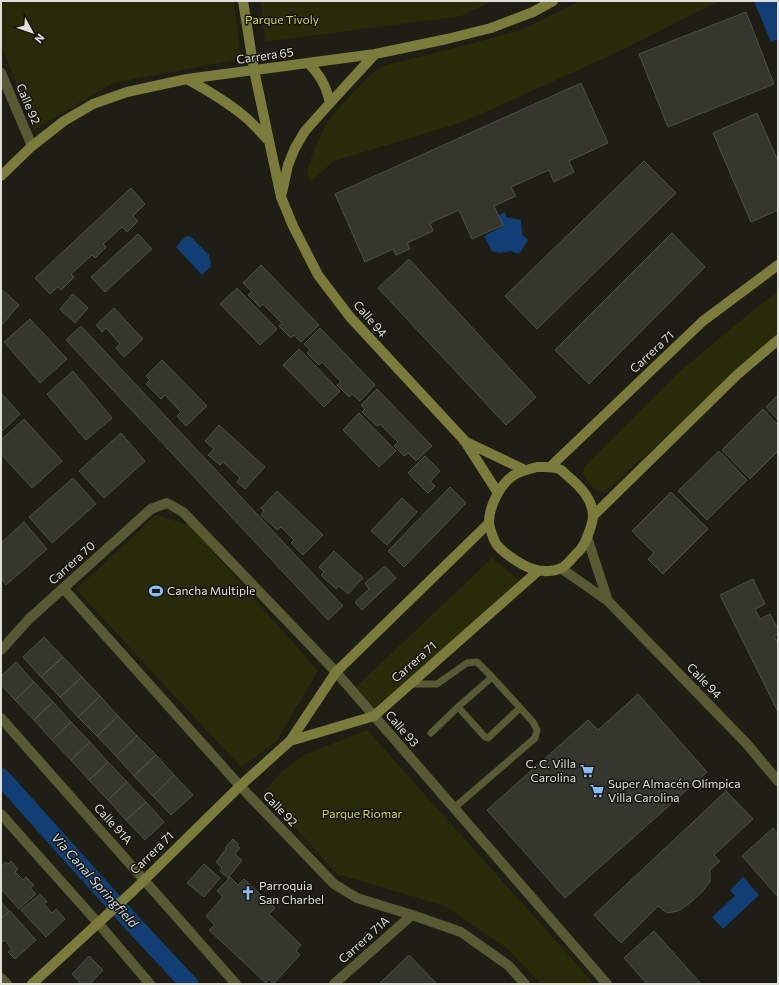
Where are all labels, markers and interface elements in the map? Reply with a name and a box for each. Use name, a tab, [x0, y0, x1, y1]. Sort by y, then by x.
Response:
north arrow	[12, 12, 52, 52]
park label: Parque Tivoly	[245, 12, 319, 26]
text: N	[32, 31, 48, 46]
street label: Carrera 65	[235, 44, 294, 66]
street label: Calle 92	[14, 81, 44, 127]
street label: Calle 94	[351, 297, 390, 339]
street label: Carrera 71	[626, 327, 676, 375]
street label: Carrera 70	[45, 538, 98, 587]
sports icon: Cancha Multiple	[148, 583, 164, 599]
place label: Cancha Multiple	[167, 583, 255, 597]
street label: Carrera 71	[388, 638, 439, 685]
street label: Calle 94	[684, 660, 725, 701]
street label: Calle 93	[383, 707, 422, 749]
place label: C. C. Villa Carolina	[526, 756, 576, 784]
supermarket icon: C. C. Villa Carolina	[579, 763, 595, 779]
place label: Super Almacén Olímpica Villa Carolina	[608, 776, 741, 804]
supermarket icon: Super Almacén Olímpica Villa Carolina	[589, 783, 605, 799]
street label: Calle 92	[261, 788, 301, 829]
street label: Calle 91A	[92, 800, 136, 847]
park label: Parque Riomar	[322, 806, 402, 820]
street label: Carrera 71	[127, 828, 176, 876]
water label: Via Canal Springfield	[48, 829, 142, 931]
place label: Parroquia San Charbel	[259, 878, 324, 906]
church icon: Parroquia San Charbel	[240, 885, 256, 901]
street label: Carrera 71A	[335, 913, 391, 966]

